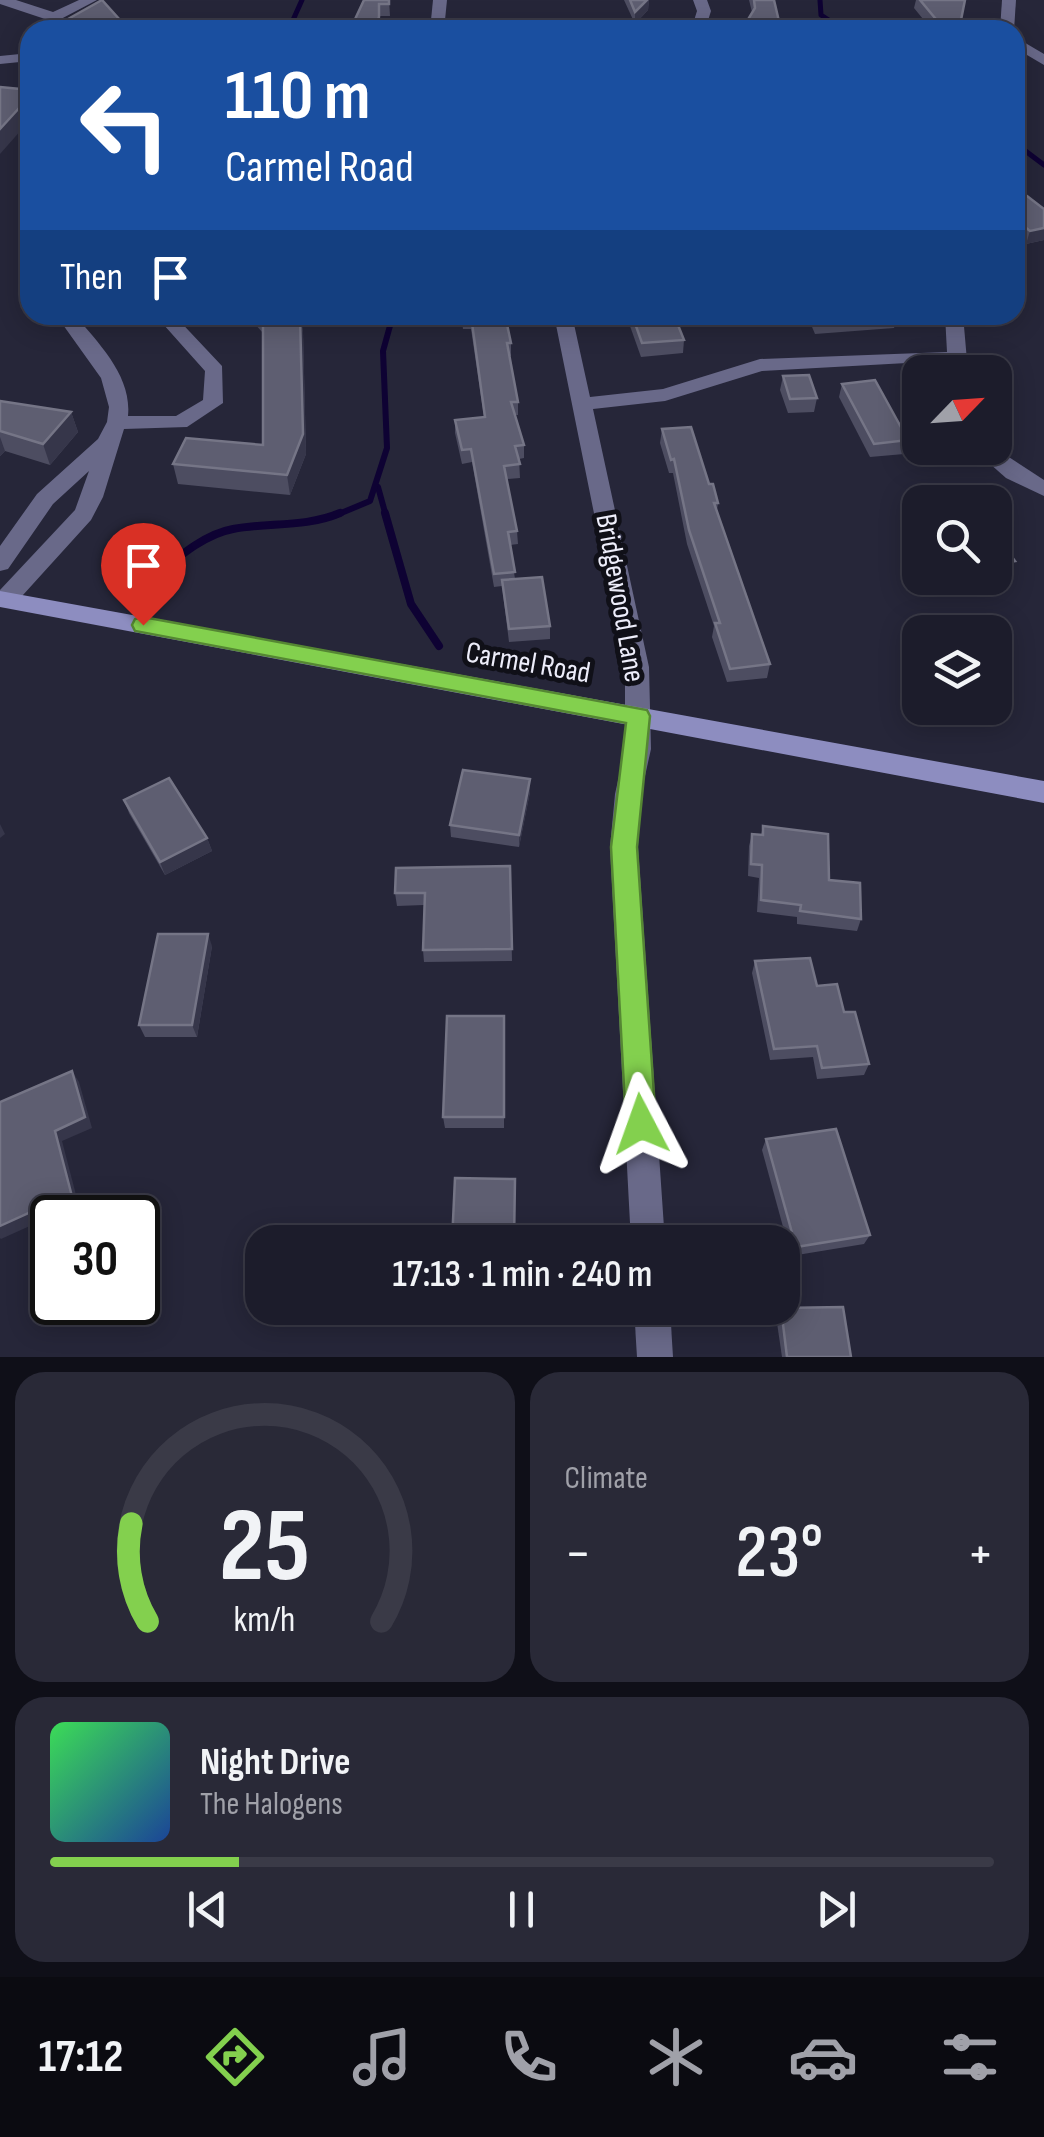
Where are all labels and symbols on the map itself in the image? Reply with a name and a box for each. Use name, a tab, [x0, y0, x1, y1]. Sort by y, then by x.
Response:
north arrow	[902, 355, 1012, 465]
street label: Bridgewood Lane	[587, 511, 653, 685]
pin	[101, 523, 186, 626]
street label: Carmel Road	[463, 634, 593, 692]
position arrow	[589, 1072, 693, 1176]
speed limit sign: 30	[30, 1195, 160, 1325]

